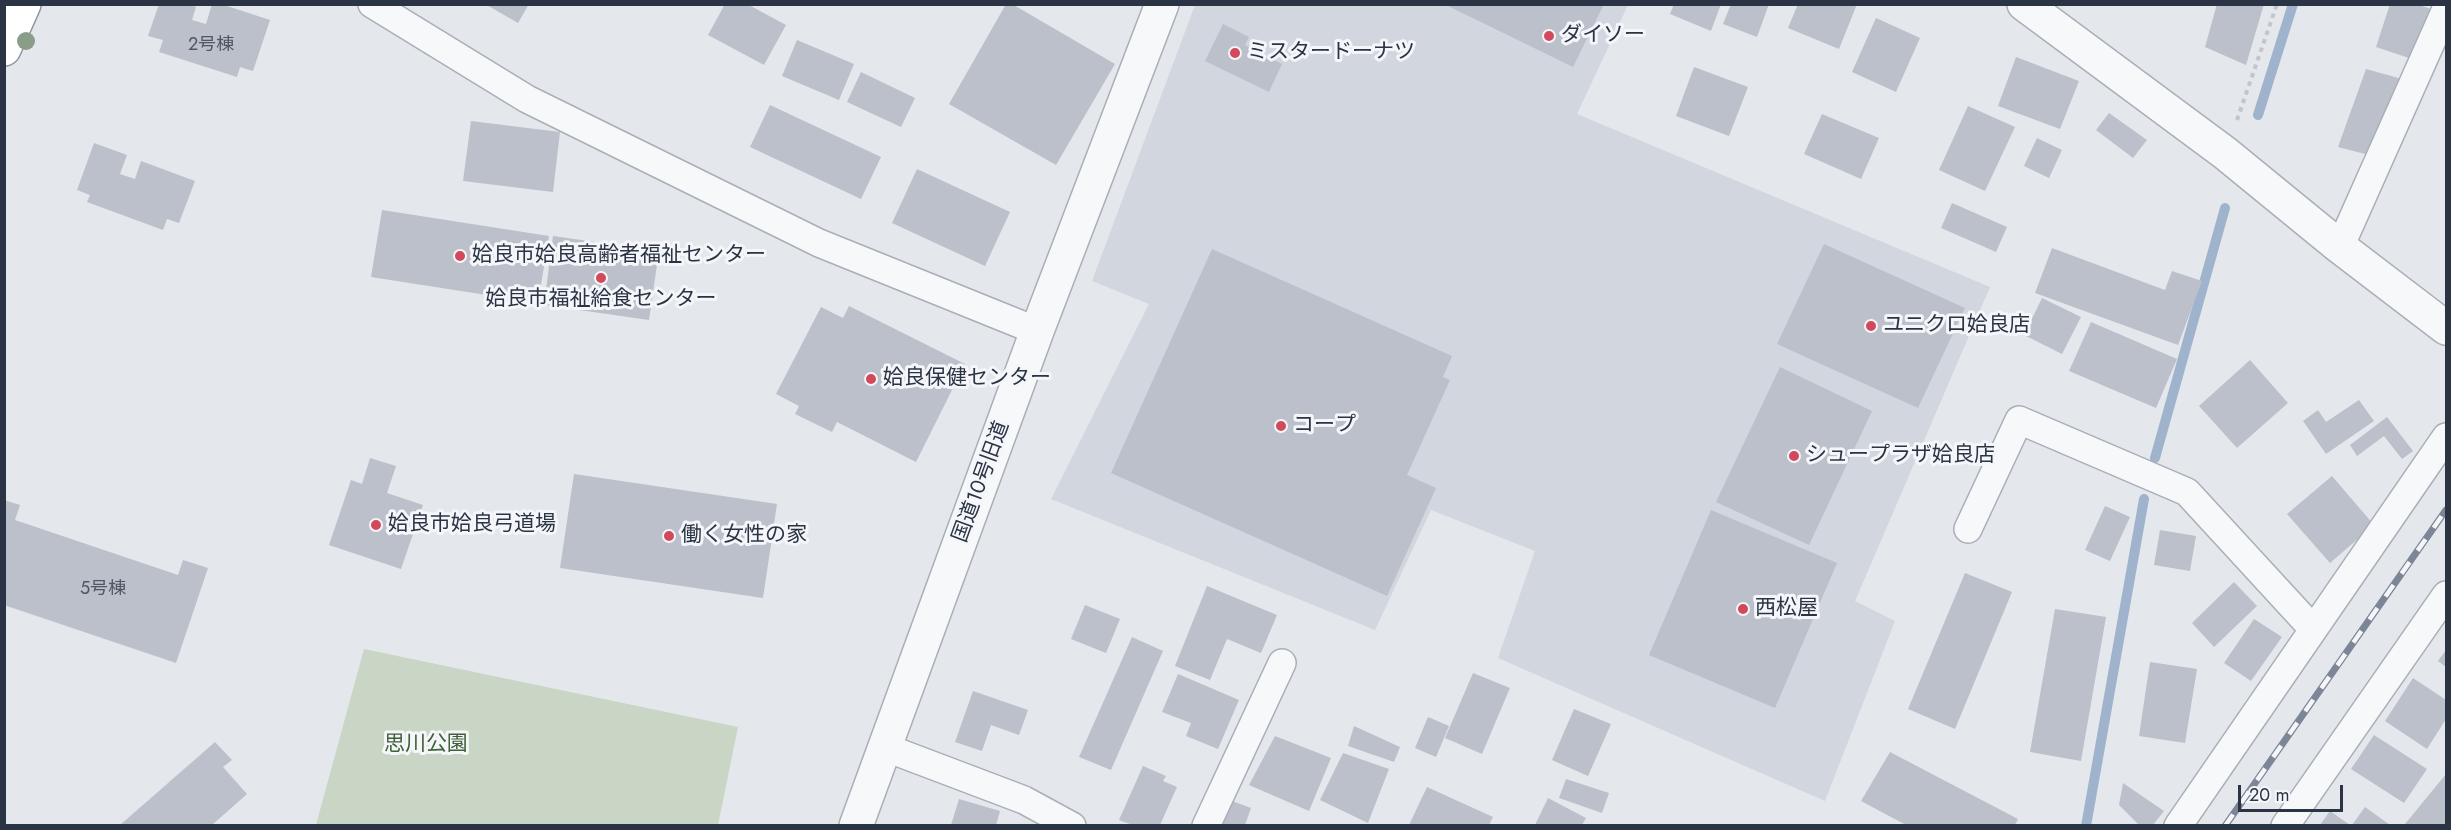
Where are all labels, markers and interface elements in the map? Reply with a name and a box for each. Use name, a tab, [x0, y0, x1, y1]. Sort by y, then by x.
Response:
place label: ダイソー	[1561, 23, 1645, 49]
marker: ダイソー	[1542, 29, 1556, 43]
house number: 2号棟	[188, 35, 234, 57]
place label: ミスタードーナツ	[1247, 40, 1415, 66]
marker: ミスタードーナツ	[1228, 46, 1242, 60]
place label: 姶良市姶良高齢者福祉センター	[472, 243, 766, 269]
marker: 姶良市姶良高齢者福祉センター	[453, 249, 467, 263]
marker: 姶良市福祉給食センター	[594, 271, 608, 285]
place label: 姶良市福祉給食センター	[486, 287, 716, 313]
place label: ユニクロ姶良店	[1883, 313, 2030, 339]
marker: ユニクロ姶良店	[1864, 319, 1878, 333]
place label: 姶良保健センター	[883, 366, 1051, 392]
marker: 姶良保健センター	[864, 372, 878, 386]
place label: コープ	[1293, 413, 1356, 439]
street label: 国道10号旧道	[948, 418, 1016, 546]
marker: コープ	[1274, 419, 1288, 433]
place label: シュープラザ姶良店	[1806, 443, 1995, 469]
marker: シュープラザ姶良店	[1787, 449, 1801, 463]
place label: 姶良市姶良弓道場	[388, 512, 556, 538]
marker: 姶良市姶良弓道場	[369, 518, 383, 532]
place label: 働く女性の家	[681, 523, 807, 549]
marker: 働く女性の家	[662, 529, 676, 543]
house number: 5号棟	[80, 579, 126, 601]
place label: 西松屋	[1755, 596, 1818, 622]
marker: 西松屋	[1736, 602, 1750, 616]
park label: 思川公園	[384, 732, 468, 758]
scale bar	[2241, 773, 2346, 811]
text: 20 m	[2249, 782, 2289, 808]

